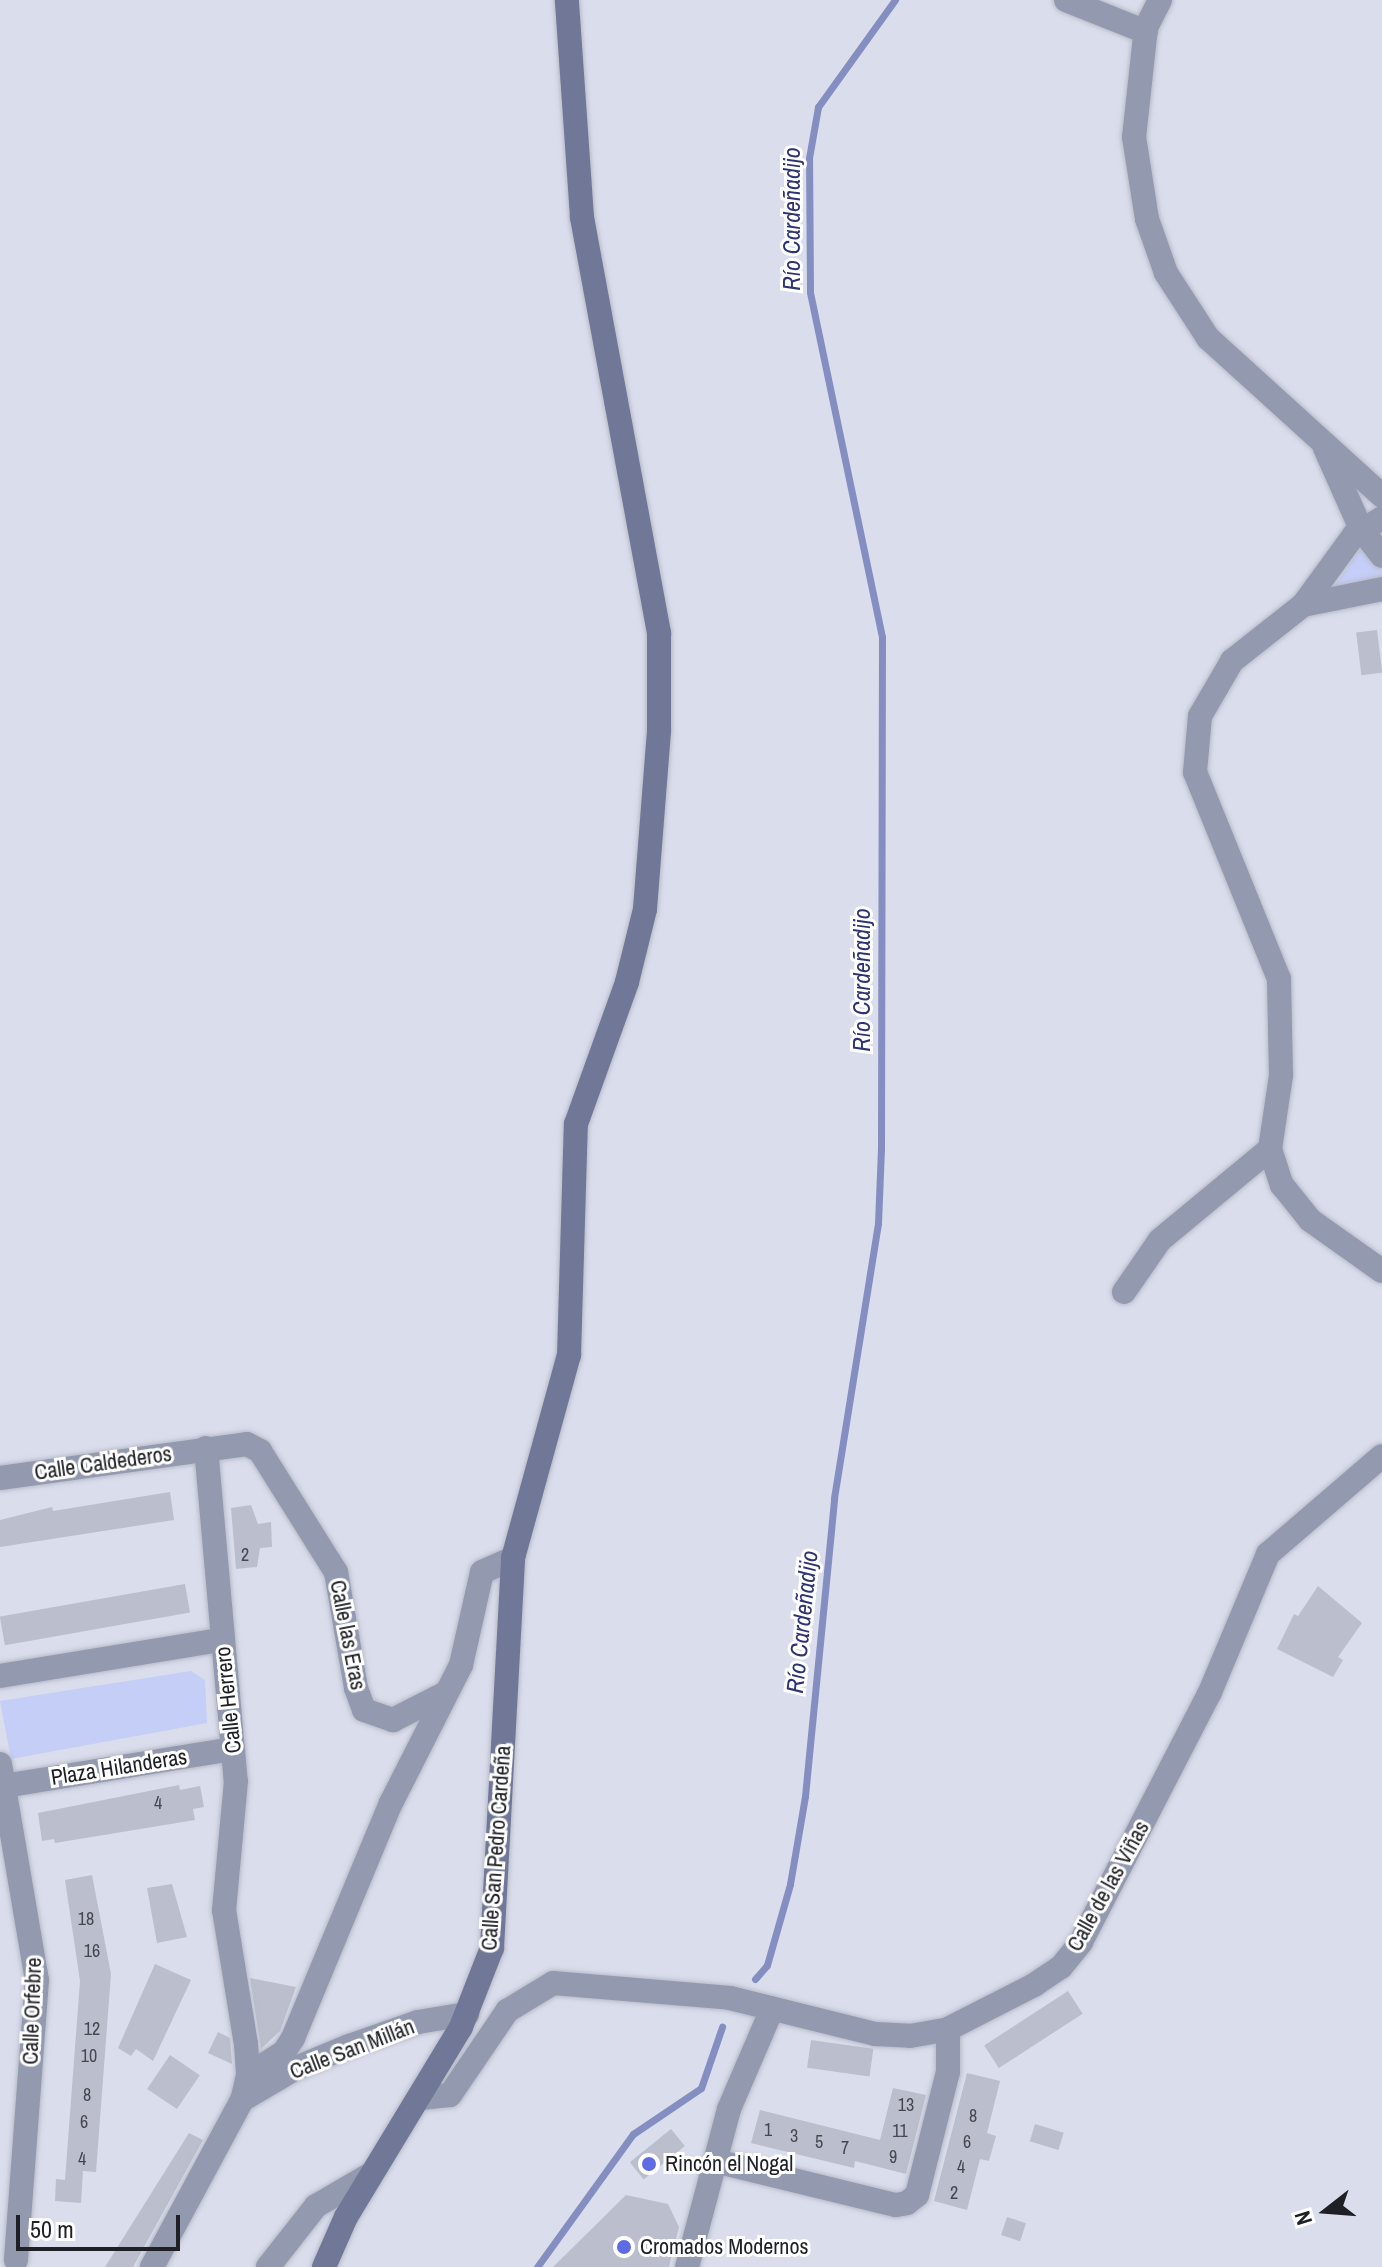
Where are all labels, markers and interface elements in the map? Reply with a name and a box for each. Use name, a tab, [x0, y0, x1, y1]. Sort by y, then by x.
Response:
water label: Río Cardeñadijo	[778, 147, 806, 291]
water label: Río Cardeñadijo	[848, 908, 876, 1052]
street label: Calle Caldederos	[33, 1440, 173, 1486]
house number: 2	[241, 1544, 249, 1566]
water label: Río Cardeñadijo	[780, 1549, 824, 1695]
street label: Calle las Eras	[324, 1578, 372, 1692]
street label: Calle Herrero	[209, 1645, 247, 1755]
street label: Plaza Hilanderas	[49, 1743, 189, 1791]
street label: Calle San Pedro Cardeña	[476, 1745, 516, 1951]
house number: 4	[154, 1792, 162, 1814]
street label: Calle de las Viñas	[1061, 1816, 1155, 1956]
house number: 18	[78, 1908, 94, 1930]
house number: 16	[84, 1940, 100, 1962]
street label: Calle Orfebre	[17, 1957, 47, 2065]
street label: Calle San Millán	[286, 2013, 418, 2085]
house number: 12	[84, 2018, 100, 2040]
house number: 10	[81, 2045, 97, 2067]
house number: 8	[83, 2084, 91, 2106]
house number: 13	[898, 2094, 914, 2116]
house number: 8	[969, 2105, 977, 2127]
house number: 6	[80, 2111, 88, 2133]
house number: 1	[764, 2119, 772, 2141]
house number: 11	[892, 2120, 908, 2142]
house number: 3	[790, 2125, 798, 2147]
house number: 5	[815, 2131, 823, 2153]
house number: 6	[963, 2131, 971, 2153]
house number: 7	[841, 2137, 849, 2159]
house number: 9	[889, 2146, 897, 2168]
house number: 4	[78, 2148, 86, 2170]
place label: Rincón el Nogal	[665, 2151, 793, 2177]
marker: Rincón el Nogal	[640, 2155, 658, 2173]
house number: 4	[957, 2156, 965, 2178]
north arrow	[1286, 2171, 1366, 2251]
house number: 2	[950, 2182, 958, 2204]
scale bar	[20, 2199, 184, 2249]
text: N	[1287, 2207, 1319, 2229]
text: 50 m	[30, 2213, 74, 2245]
place label: Cromados Modernos	[640, 2234, 808, 2260]
marker: Cromados Modernos	[615, 2238, 633, 2256]

